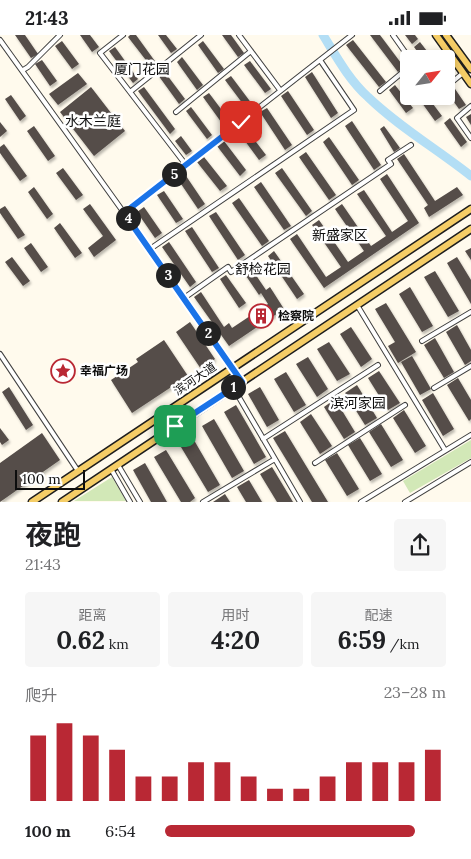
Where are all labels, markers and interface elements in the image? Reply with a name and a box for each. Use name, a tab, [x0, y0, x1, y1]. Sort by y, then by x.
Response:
text: 21:43	[25, 6, 69, 30]
north arrow	[400, 50, 455, 105]
map controls	[400, 50, 455, 105]
district label: 厦门花园	[114, 60, 170, 78]
pin	[220, 101, 262, 143]
icon: check	[227, 108, 255, 136]
district label: 水木兰庭	[65, 112, 121, 130]
pin: 5	[162, 161, 186, 187]
text: 5	[171, 165, 178, 183]
pin: 4	[116, 205, 140, 231]
text: 4	[125, 209, 132, 227]
district label: 新盛家区	[312, 226, 368, 244]
district label: 舒检花园	[235, 260, 291, 278]
pin: 3	[156, 263, 180, 287]
text: 3	[165, 266, 172, 284]
building icon: 检察院	[248, 303, 274, 329]
place label: 检察院	[278, 308, 314, 323]
pin: 2	[196, 321, 220, 345]
text: 2	[205, 324, 212, 342]
place icon: 幸福广场	[50, 358, 76, 384]
street label: 滨河大道	[171, 359, 219, 398]
place label: 幸福广场	[80, 363, 128, 378]
pin: 1	[220, 375, 246, 399]
text: 1	[231, 378, 236, 396]
district label: 滨河家园	[330, 394, 386, 412]
pin	[154, 405, 196, 447]
icon: arrive	[161, 412, 189, 440]
scale bar	[15, 467, 85, 490]
text: 100 m	[22, 470, 61, 488]
text: 夜跑	[25, 517, 81, 553]
button: share	[394, 519, 446, 571]
text: 21:43	[25, 554, 61, 574]
text: 距离	[79, 606, 107, 624]
text: 用时	[222, 606, 250, 624]
text: 配速	[365, 606, 393, 624]
text: 0.62	[56, 624, 105, 656]
text: 4:20	[211, 624, 260, 656]
text: 6:59	[338, 624, 386, 656]
text: km	[105, 635, 129, 653]
text: /km	[386, 635, 419, 653]
text: 23–28 m	[384, 682, 446, 702]
text: 爬升	[25, 685, 57, 705]
text: 100 m	[25, 821, 71, 841]
text: 6:54	[105, 821, 136, 841]

